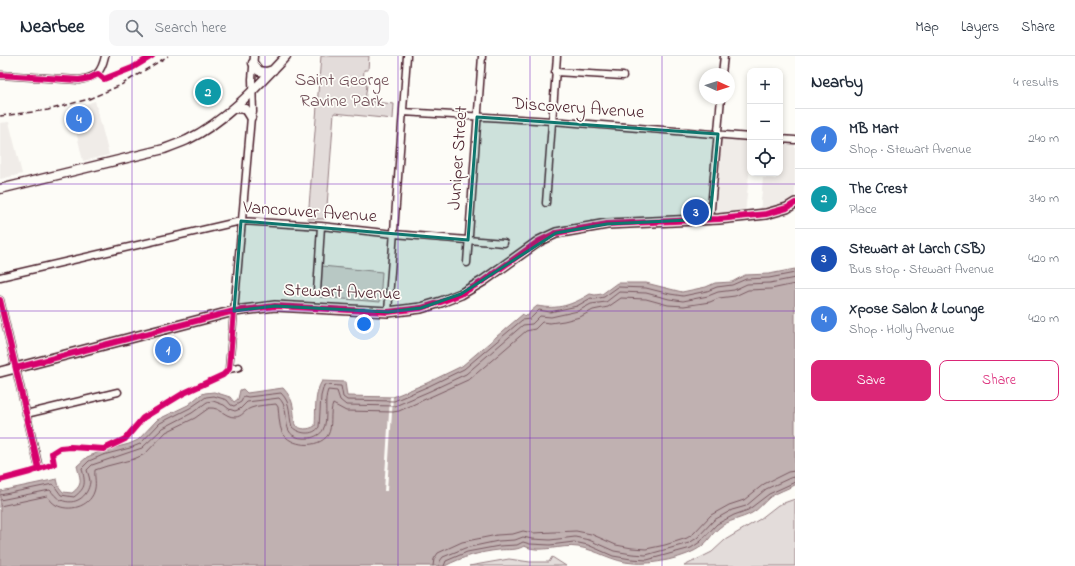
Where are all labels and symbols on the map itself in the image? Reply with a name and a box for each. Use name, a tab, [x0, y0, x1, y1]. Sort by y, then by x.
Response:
park label: Saint George Ravine Park	[295, 68, 390, 115]
north arrow	[699, 68, 735, 104]
pin: 2	[195, 77, 221, 107]
street label: Discovery Avenue	[510, 91, 646, 127]
pin: 4	[66, 104, 92, 134]
street label: Juniper Street	[442, 105, 476, 211]
street label: Vancouver Avenue	[241, 195, 379, 231]
pin: 3	[683, 197, 709, 227]
street label: Stewart Avenue	[283, 278, 402, 308]
your location	[354, 314, 374, 334]
pin: 1	[155, 335, 181, 365]

